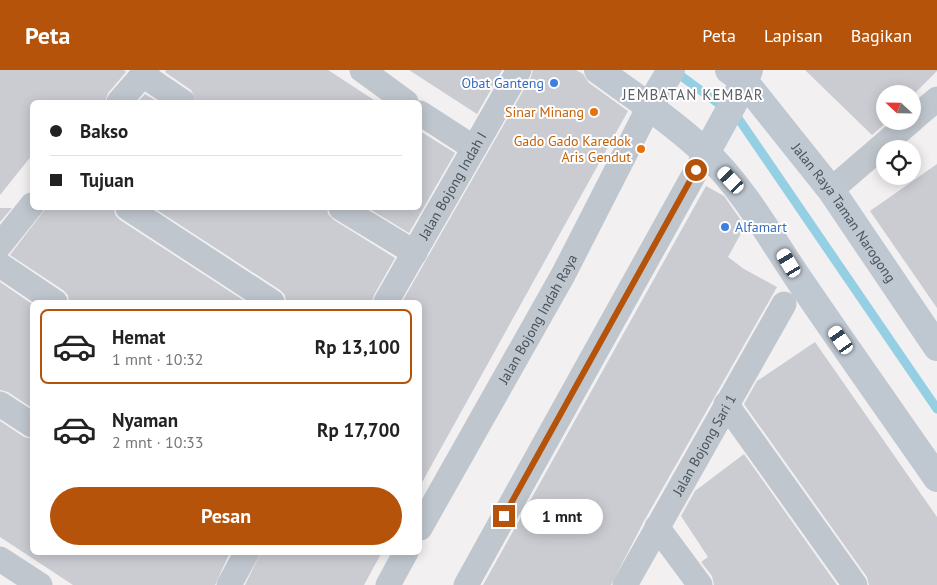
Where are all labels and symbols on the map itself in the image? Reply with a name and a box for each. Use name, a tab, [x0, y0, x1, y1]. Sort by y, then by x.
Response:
place label: Obat Ganteng	[461, 74, 544, 92]
marker: Obat Ganteng	[548, 77, 560, 89]
district label: JEMBATAN KEMBAR	[621, 85, 764, 104]
north arrow	[876, 85, 921, 130]
place label: Sinar Minang	[505, 103, 584, 121]
marker: Sinar Minang	[588, 106, 600, 118]
street label: Jalan Bojong Indah I	[414, 129, 491, 244]
place label: Gado Gado Karedok Aris Gendut	[514, 132, 631, 166]
street label: Jalan Raya Taman Narogong	[787, 138, 900, 286]
marker: Gado Gado Karedok Aris Gendut	[635, 143, 647, 155]
route start	[685, 159, 707, 181]
car	[715, 164, 746, 196]
place label: Alfamart	[735, 218, 787, 236]
marker: Alfamart	[719, 221, 731, 233]
car	[774, 246, 803, 280]
street label: Jalan Bojong Indah Raya	[494, 251, 581, 388]
car	[826, 323, 855, 357]
street label: Jalan Bojong Sari 1	[668, 391, 740, 500]
callout: 1 mnt	[522, 498, 604, 534]
route end	[493, 505, 515, 527]

